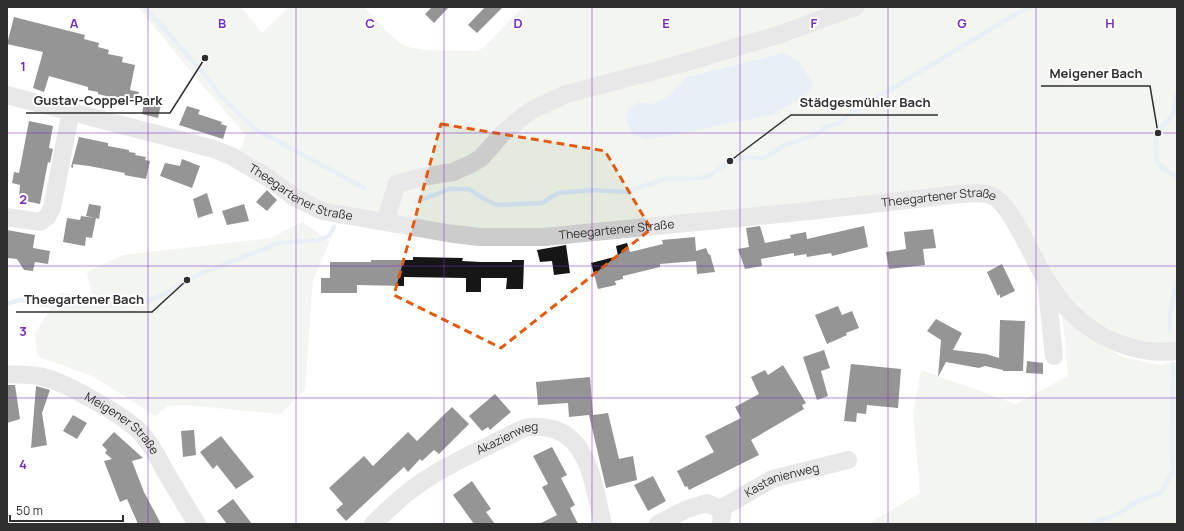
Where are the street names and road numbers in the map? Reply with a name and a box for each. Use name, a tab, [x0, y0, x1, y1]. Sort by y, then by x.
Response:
street label: Theegartener Straße	[246, 159, 354, 224]
street label: Theegartener Straße	[880, 184, 1000, 211]
street label: Theegartener Straße	[558, 215, 675, 243]
street label: Meigener Straße	[82, 388, 163, 458]
street label: Akazienweg	[473, 418, 538, 458]
street label: Kastanienweg	[741, 459, 821, 501]

